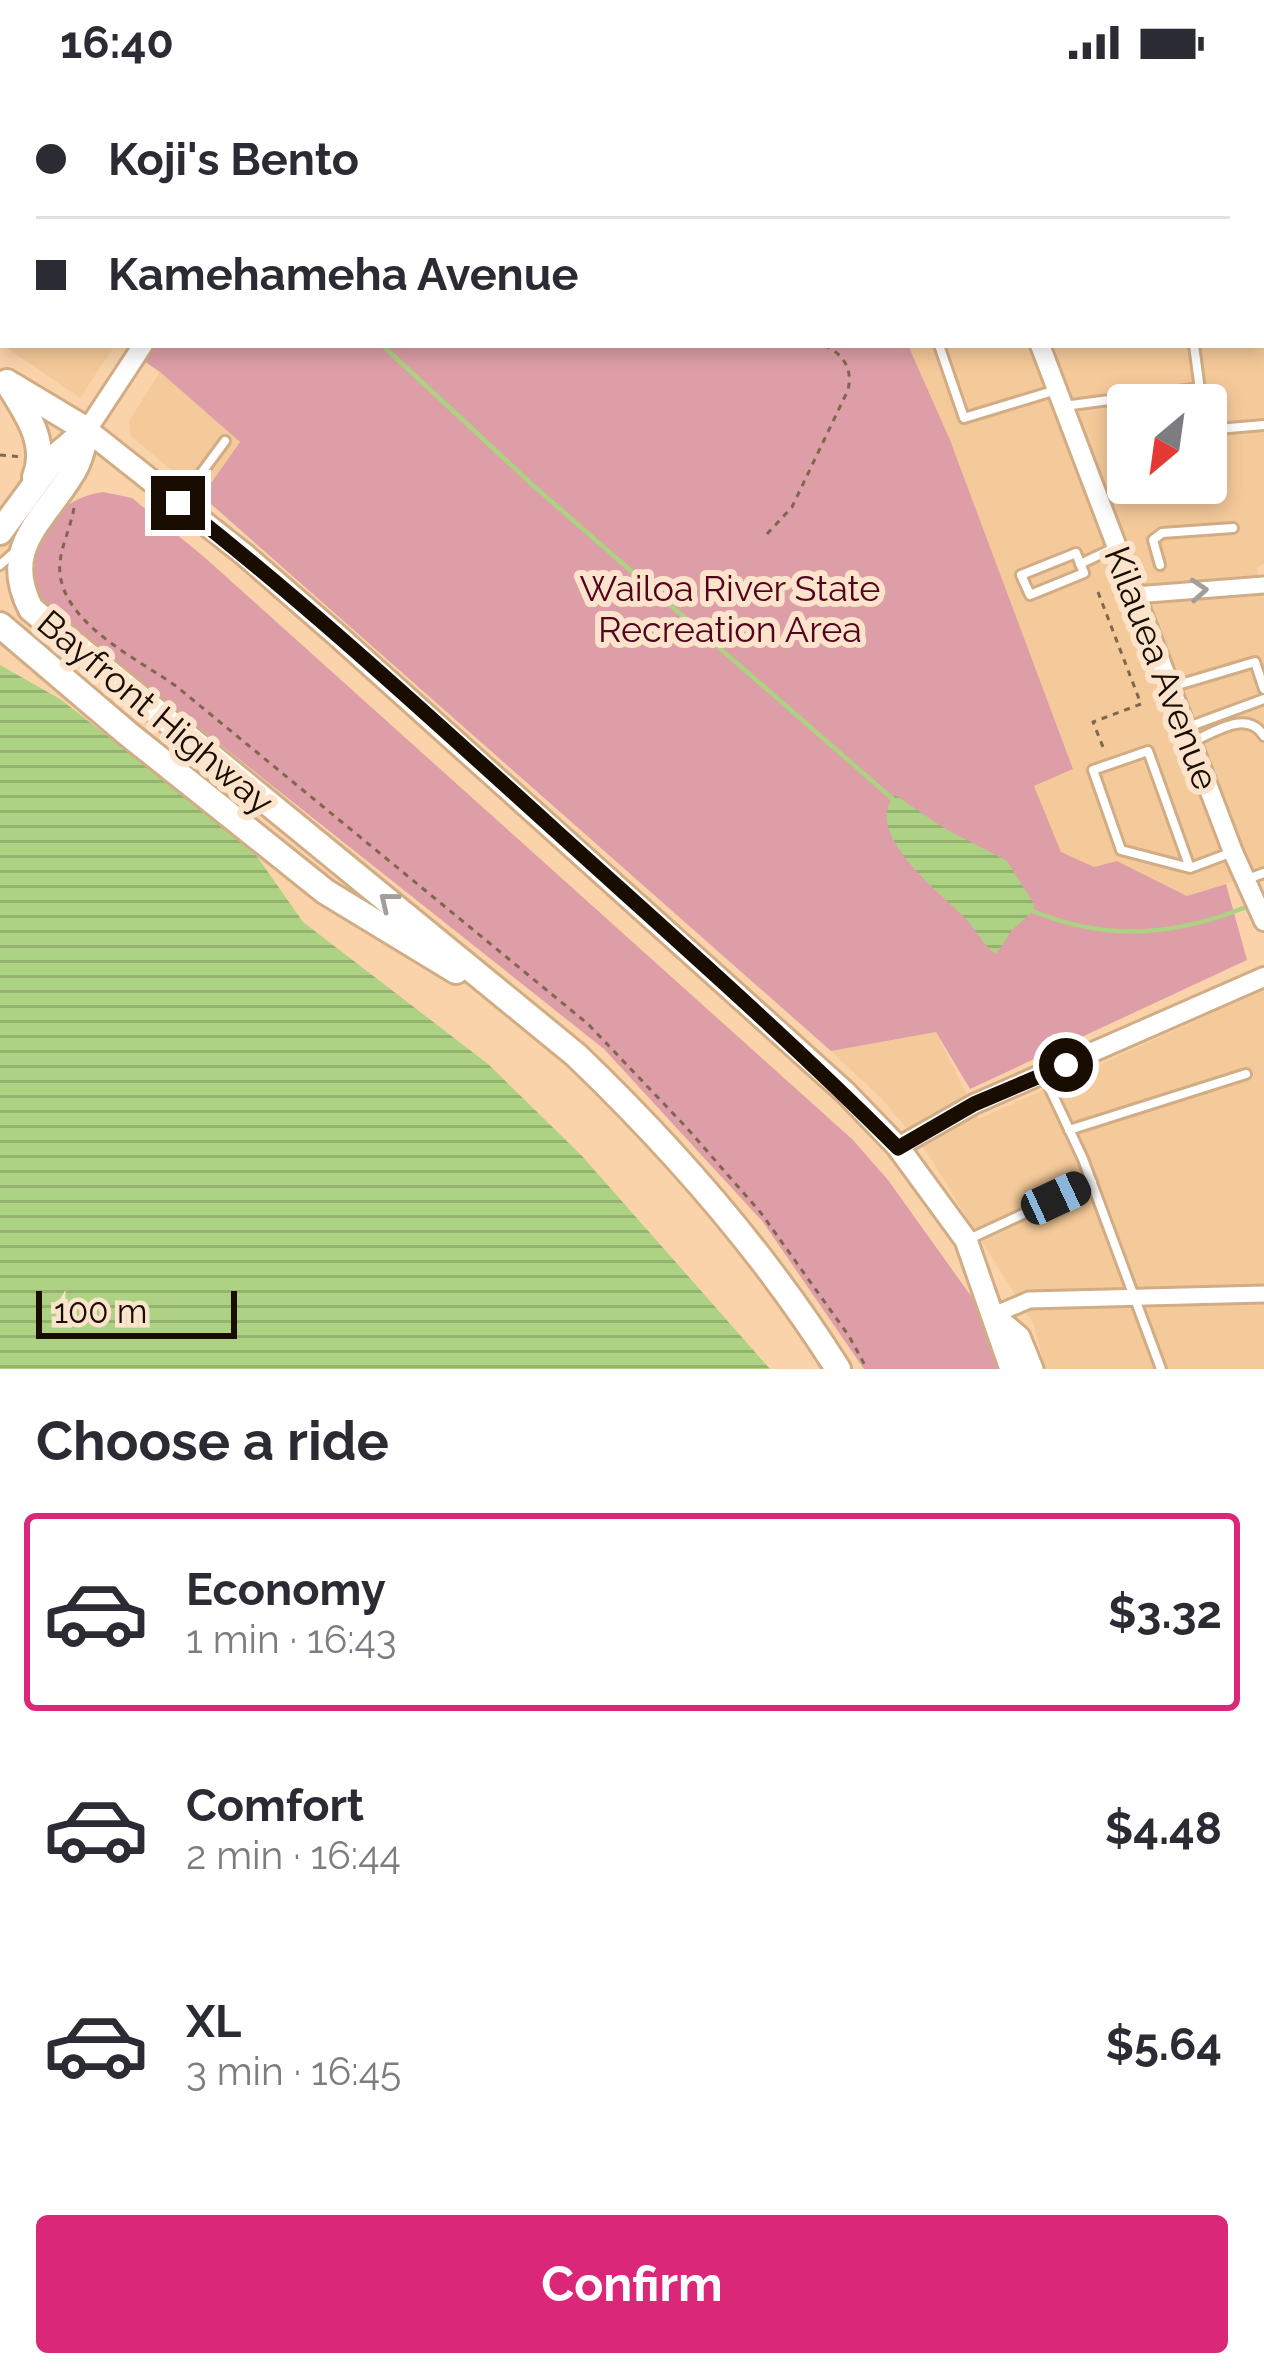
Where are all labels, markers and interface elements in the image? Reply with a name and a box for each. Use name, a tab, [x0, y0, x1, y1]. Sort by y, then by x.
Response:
text: 16:40	[60, 16, 174, 69]
text: Koji's Bento	[108, 133, 359, 186]
text: Kamehameha Avenue	[108, 248, 579, 301]
north arrow	[1107, 384, 1227, 504]
map controls	[1107, 384, 1227, 504]
route end	[151, 476, 205, 530]
street label: Kilauea Avenue	[1096, 541, 1228, 795]
park label: Wailoa River State Recreation Area	[579, 567, 881, 650]
one-way arrow	[1190, 578, 1209, 603]
street label: Bayfront Highway	[30, 601, 282, 823]
one-way arrow	[379, 894, 401, 915]
route start	[1039, 1038, 1093, 1092]
car	[1016, 1166, 1096, 1230]
scale bar	[36, 1285, 237, 1338]
text: 100 m	[54, 1292, 147, 1331]
text: Choose a ride	[36, 1409, 389, 1473]
icon: car	[42, 1558, 150, 1666]
text: Economy	[186, 1563, 386, 1616]
text: $3.32	[1108, 1586, 1222, 1639]
text: 1 min · 16:43	[186, 1616, 397, 1662]
icon: car	[42, 1774, 150, 1882]
text: Comfort	[186, 1779, 364, 1832]
text: $4.48	[1105, 1802, 1222, 1855]
text: 2 min · 16:44	[186, 1832, 401, 1878]
icon: car	[42, 1990, 150, 2098]
text: XL	[186, 1995, 241, 2048]
text: $5.64	[1105, 2018, 1222, 2071]
text: 3 min · 16:45	[186, 2048, 401, 2094]
button: Confirm	[36, 2215, 1228, 2353]

